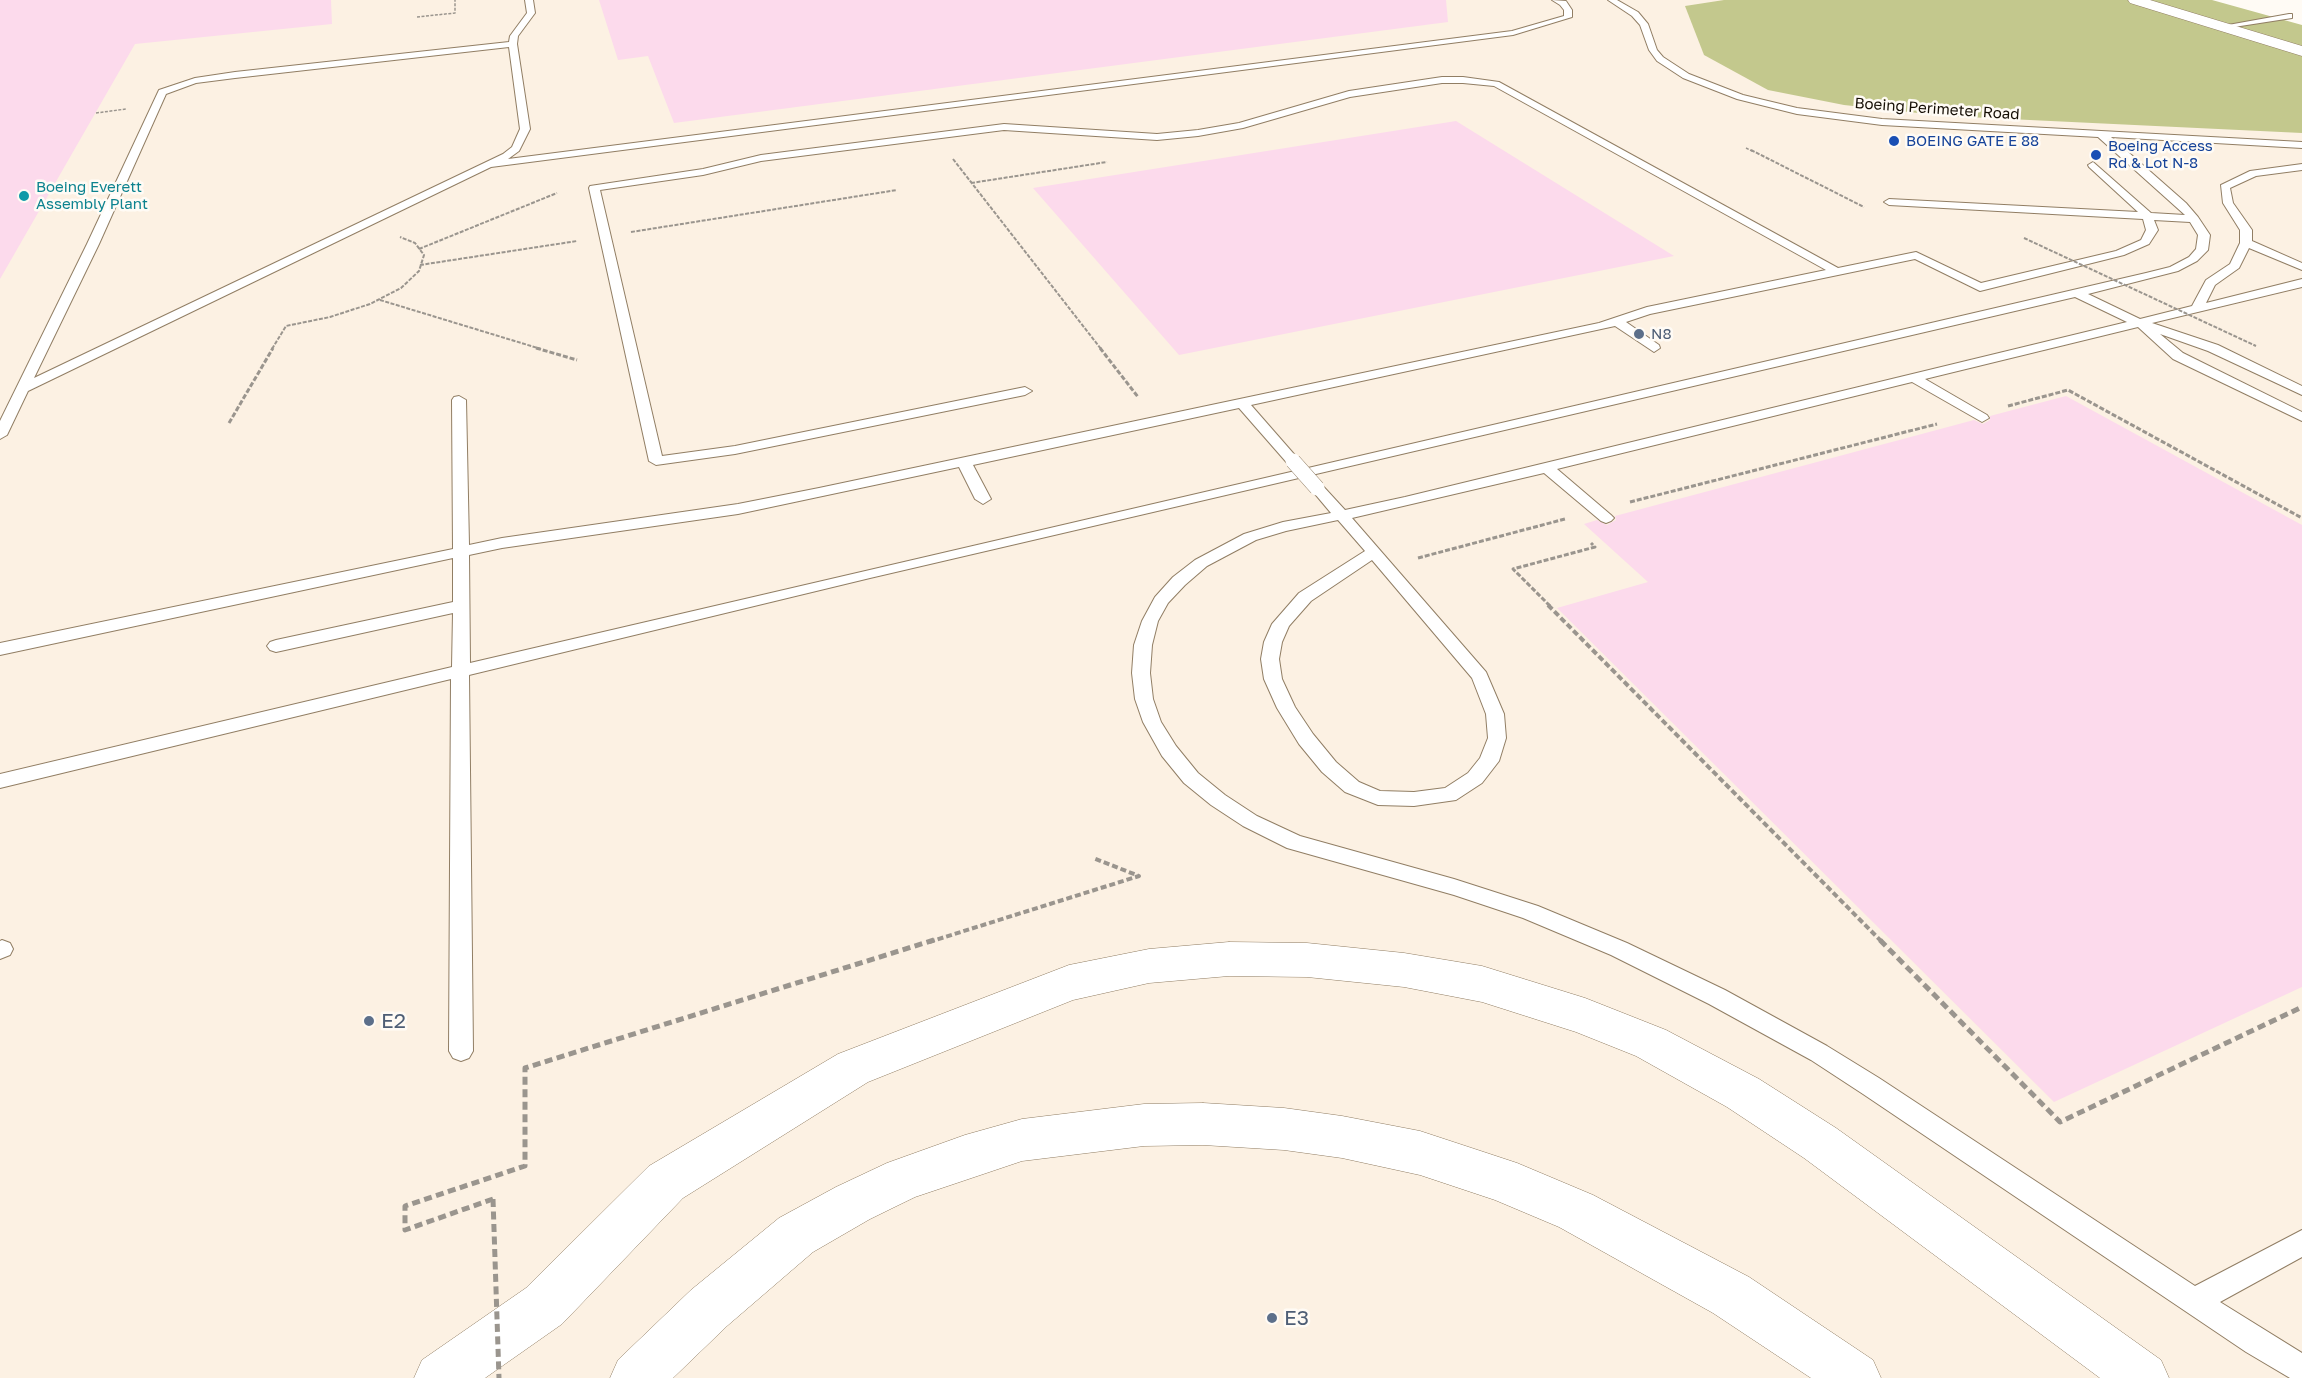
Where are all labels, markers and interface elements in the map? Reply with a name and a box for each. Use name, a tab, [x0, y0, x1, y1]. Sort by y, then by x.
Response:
street label: Boeing Perimeter Road	[1854, 94, 2020, 124]
place label: BOEING GATE E 88	[1906, 132, 2039, 150]
marker: BOEING GATE E 88	[1887, 134, 1901, 148]
place label: Boeing Access Rd & Lot N-8	[2108, 137, 2213, 172]
marker: Boeing Access Rd & Lot N-8	[2089, 148, 2103, 162]
place label: Boeing Everett Assembly Plant	[36, 178, 148, 213]
marker: Boeing Everett Assembly Plant	[17, 189, 31, 203]
place label: N8	[1651, 325, 1672, 343]
marker: N8	[1632, 327, 1646, 341]
place label: E2	[381, 1008, 406, 1034]
marker: E2	[362, 1014, 376, 1028]
place label: E3	[1284, 1305, 1309, 1331]
marker: E3	[1265, 1311, 1279, 1325]

